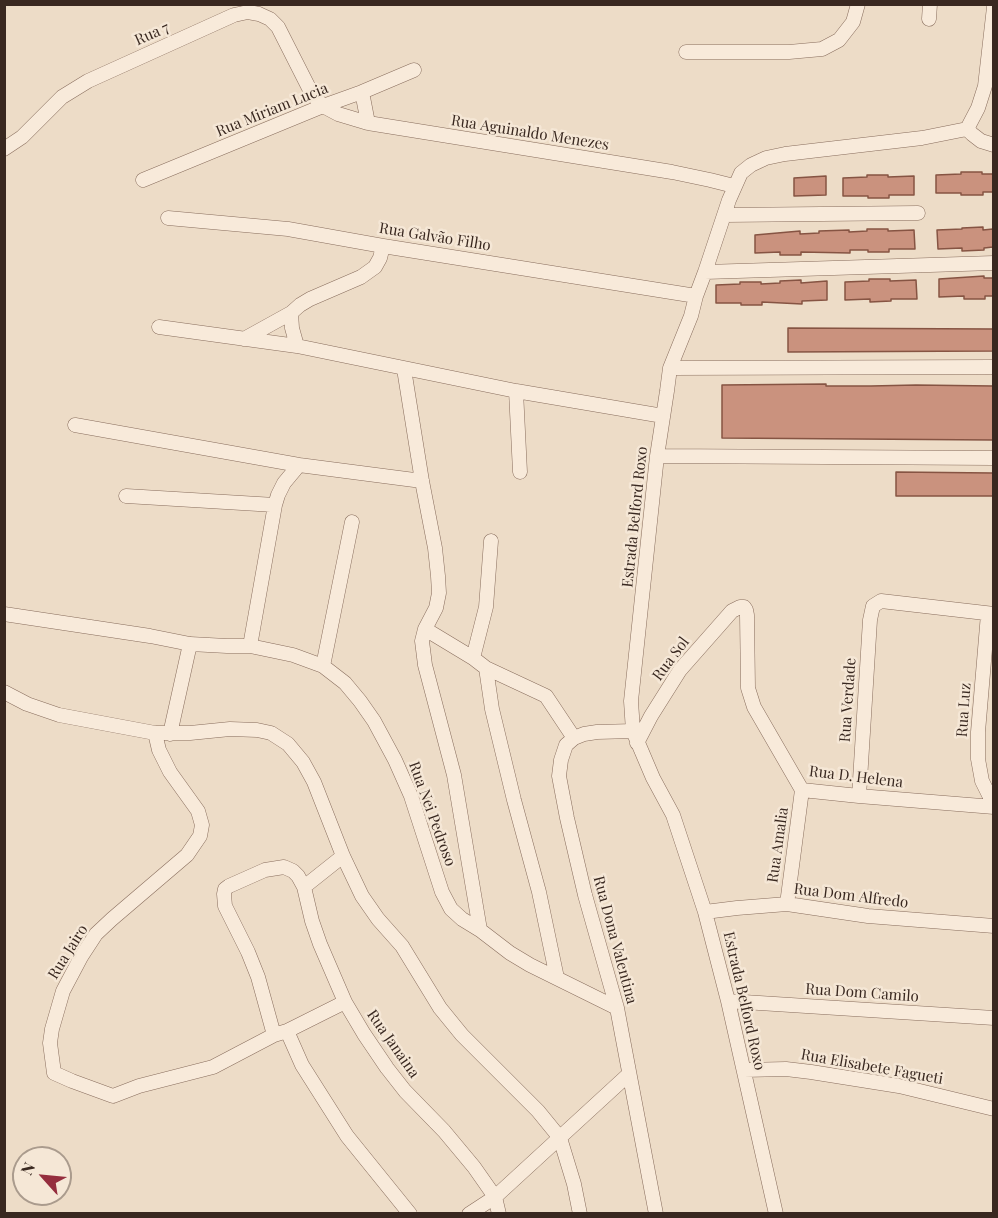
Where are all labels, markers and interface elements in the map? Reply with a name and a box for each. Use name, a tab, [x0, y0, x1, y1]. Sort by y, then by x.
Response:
street label: Rua 7	[132, 19, 172, 49]
street label: Rua Miriam Lucia	[213, 79, 331, 141]
street label: Rua Aguinaldo Menezes	[450, 112, 610, 154]
street label: Rua Galvão Filho	[378, 219, 492, 255]
street label: Estrada Belford Roxo	[619, 446, 651, 588]
street label: Rua Sol	[649, 634, 693, 684]
street label: Rua Verdade	[836, 657, 860, 743]
street label: Rua Luz	[953, 682, 975, 738]
street label: Rua Nei Pedroso	[405, 759, 459, 869]
street label: Rua D. Helena	[808, 762, 904, 792]
street label: Rua Amalia	[764, 806, 792, 884]
street label: Rua Dona Valentina	[589, 874, 641, 1006]
street label: Rua Dom Alfredo	[793, 880, 909, 912]
street label: Rua Jairo	[44, 922, 92, 982]
street label: Estrada Belford Roxo	[719, 930, 769, 1072]
street label: Rua Dom Camilo	[805, 980, 919, 1006]
street label: Rua Janaina	[363, 1007, 423, 1081]
street label: Rua Elisabete Fagueti	[800, 1046, 944, 1088]
north arrow	[12, 1146, 72, 1206]
text: N	[15, 1159, 39, 1178]

